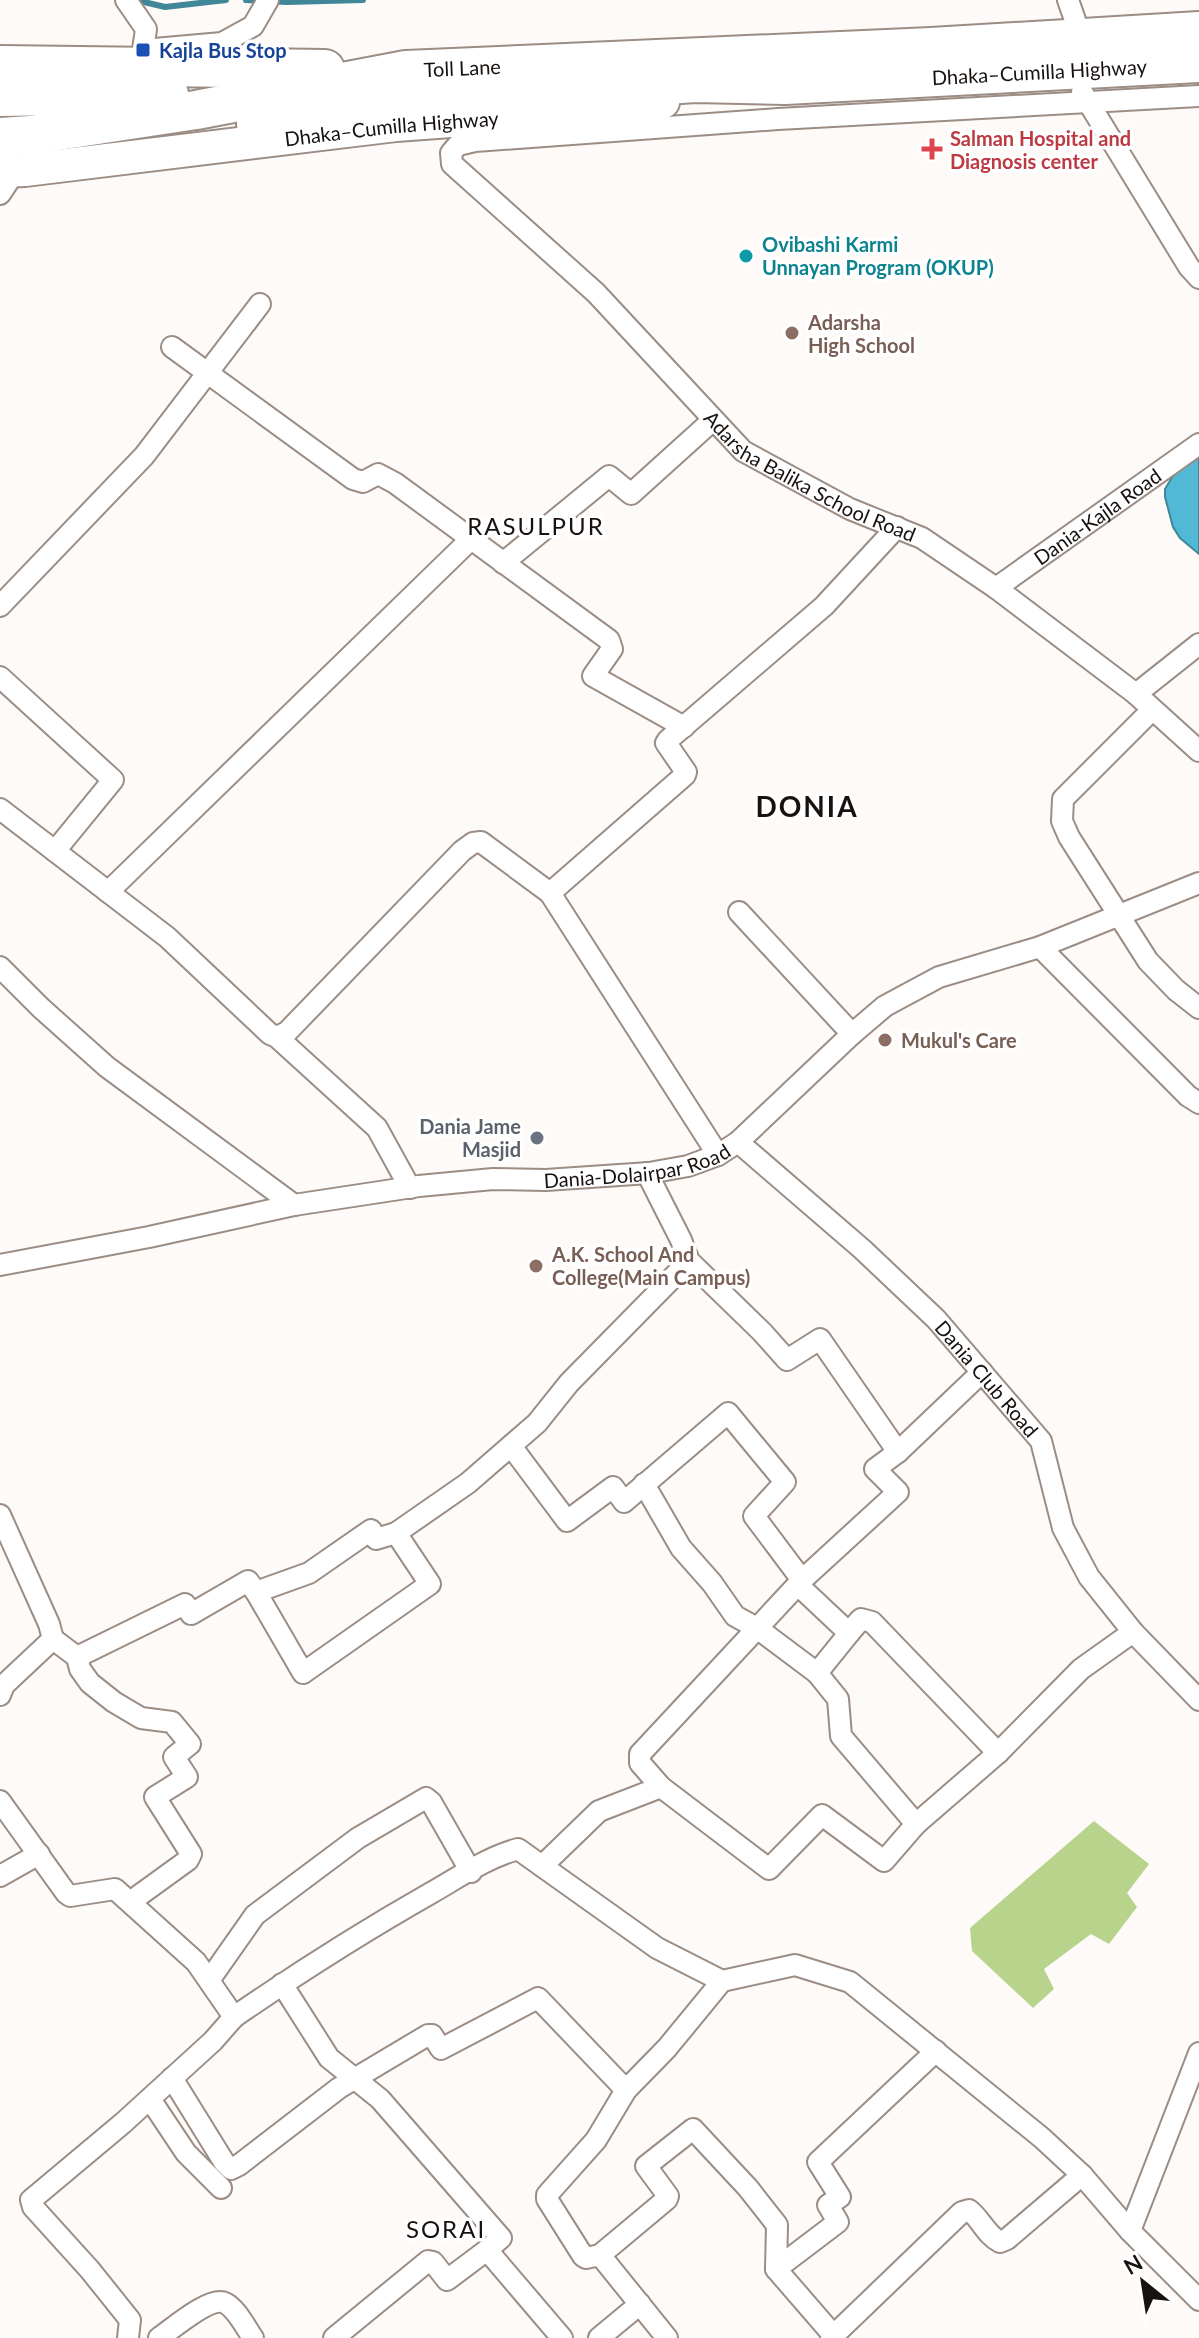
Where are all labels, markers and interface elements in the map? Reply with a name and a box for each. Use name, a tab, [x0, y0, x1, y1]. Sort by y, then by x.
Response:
place label: Kajla Bus Stop	[159, 38, 287, 62]
marker: Kajla Bus Stop	[134, 41, 152, 59]
street label: Toll Lane	[423, 54, 501, 81]
street label: Dhaka–Cumilla Highway	[931, 54, 1148, 89]
street label: Dhaka–Cumilla Highway	[283, 105, 500, 150]
place label: Salman Hospital and Diagnosis center	[950, 126, 1131, 173]
marker: Salman Hospital and Diagnosis center	[921, 138, 943, 160]
place label: Ovibashi Karmi Unnayan Program (OKUP)	[762, 232, 994, 279]
marker: Ovibashi Karmi Unnayan Program (OKUP)	[737, 247, 755, 265]
place label: Adarsha High School	[807, 310, 915, 357]
marker: Adarsha High School	[783, 324, 801, 342]
street label: Adarsha Balika School Road	[699, 405, 919, 546]
street label: Dania-Kajla Road	[1029, 463, 1165, 570]
district label: RASULPUR	[467, 511, 605, 540]
district label: DONIA	[755, 789, 859, 823]
place label: Mukul's Care	[901, 1028, 1017, 1052]
marker: Mukul's Care	[876, 1031, 894, 1049]
place label: Dania Jame Masjid	[419, 1114, 521, 1161]
marker: Dania Jame Masjid	[528, 1129, 546, 1147]
street label: Dania-Dolairpar Road	[543, 1138, 734, 1192]
place label: A.K. School And College(Main Campus)	[551, 1242, 750, 1289]
marker: A.K. School And College(Main Campus)	[527, 1257, 545, 1275]
street label: Dania Club Road	[930, 1315, 1044, 1442]
district label: SORAI	[406, 2214, 486, 2243]
north arrow	[1103, 2242, 1183, 2322]
text: N	[1119, 2248, 1147, 2280]

